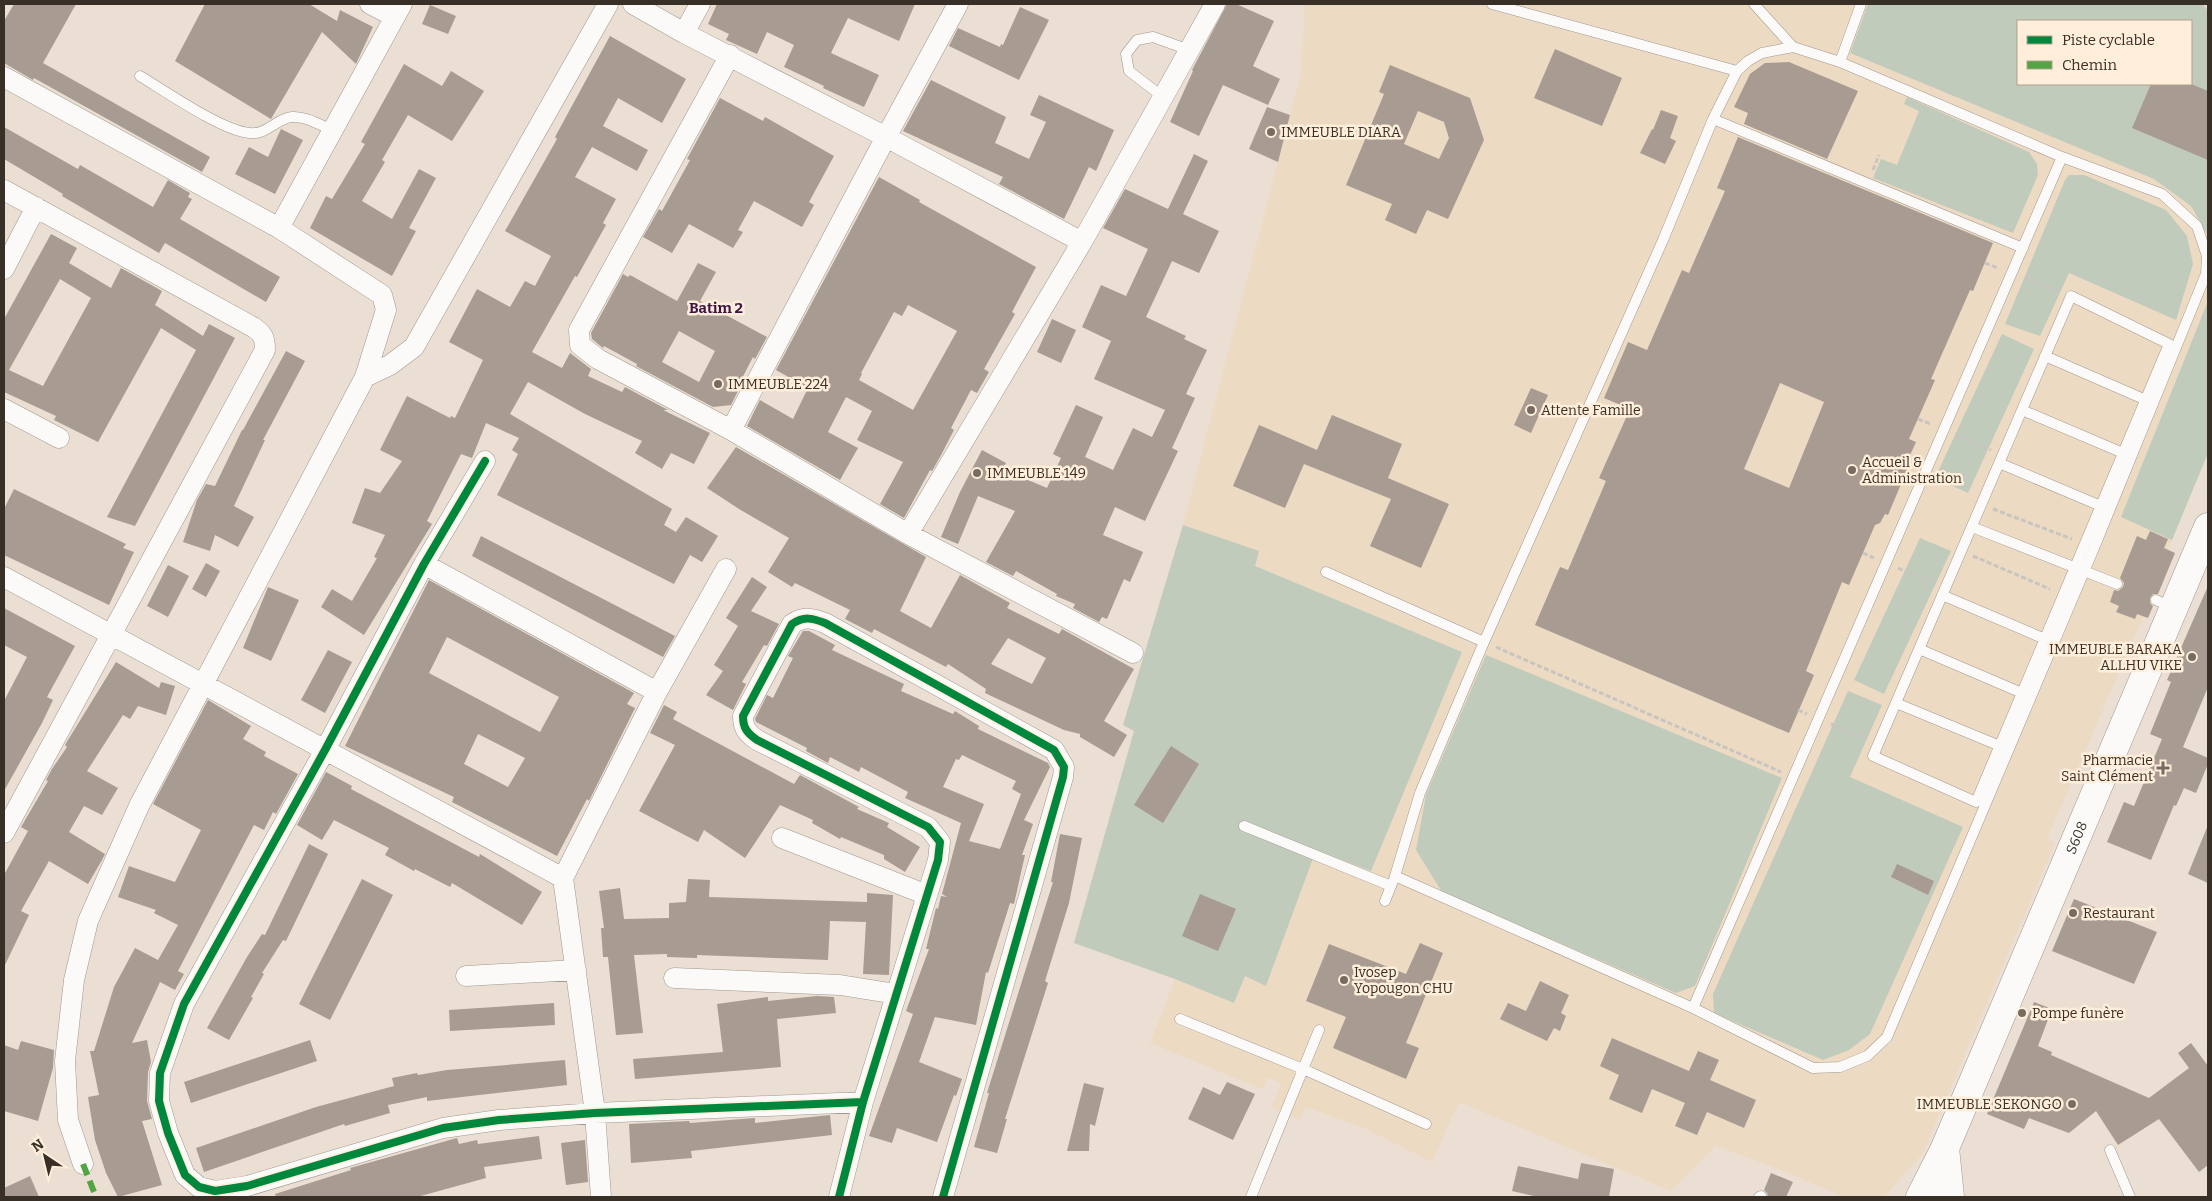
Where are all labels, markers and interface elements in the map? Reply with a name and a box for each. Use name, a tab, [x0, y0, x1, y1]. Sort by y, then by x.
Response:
legend	[2017, 20, 2192, 85]
text: Piste cyclable	[2062, 31, 2155, 49]
text: Chemin	[2062, 56, 2118, 74]
place label: IMMEUBLE DIARA	[1281, 124, 1401, 141]
marker: IMMEUBLE DIARA	[1265, 126, 1277, 138]
district label: Batim 2	[689, 299, 743, 317]
place label: IMMEUBLE 224	[728, 376, 828, 393]
marker: IMMEUBLE 224	[712, 378, 724, 390]
place label: Attente Famille	[1541, 402, 1641, 419]
marker: Attente Famille	[1525, 404, 1537, 416]
place label: Accueil & Administration	[1862, 454, 1962, 487]
marker: Accueil & Administration	[1846, 464, 1858, 476]
place label: IMMEUBLE 149	[987, 465, 1086, 482]
marker: IMMEUBLE 149	[971, 467, 983, 479]
place label: IMMEUBLE BARAKA ALLHU VIKE	[2049, 641, 2182, 674]
marker: IMMEUBLE BARAKA ALLHU VIKE	[2186, 651, 2198, 663]
place label: Pharmacie Saint Clément	[2061, 752, 2153, 785]
marker: Pharmacie Saint Clément	[2157, 762, 2169, 774]
street label: S608	[2062, 819, 2091, 857]
place label: Restaurant	[2083, 905, 2155, 922]
marker: Restaurant	[2067, 907, 2079, 919]
place label: Ivosep Yopougon CHU	[1354, 964, 1453, 997]
marker: Ivosep Yopougon CHU	[1338, 974, 1350, 986]
place label: Pompe funère	[2032, 1005, 2124, 1022]
marker: Pompe funère	[2016, 1007, 2028, 1019]
place label: IMMEUBLE SEKONGO	[1917, 1096, 2062, 1113]
marker: IMMEUBLE SEKONGO	[2066, 1098, 2078, 1110]
north arrow	[20, 1131, 70, 1181]
text: N	[29, 1136, 47, 1156]

